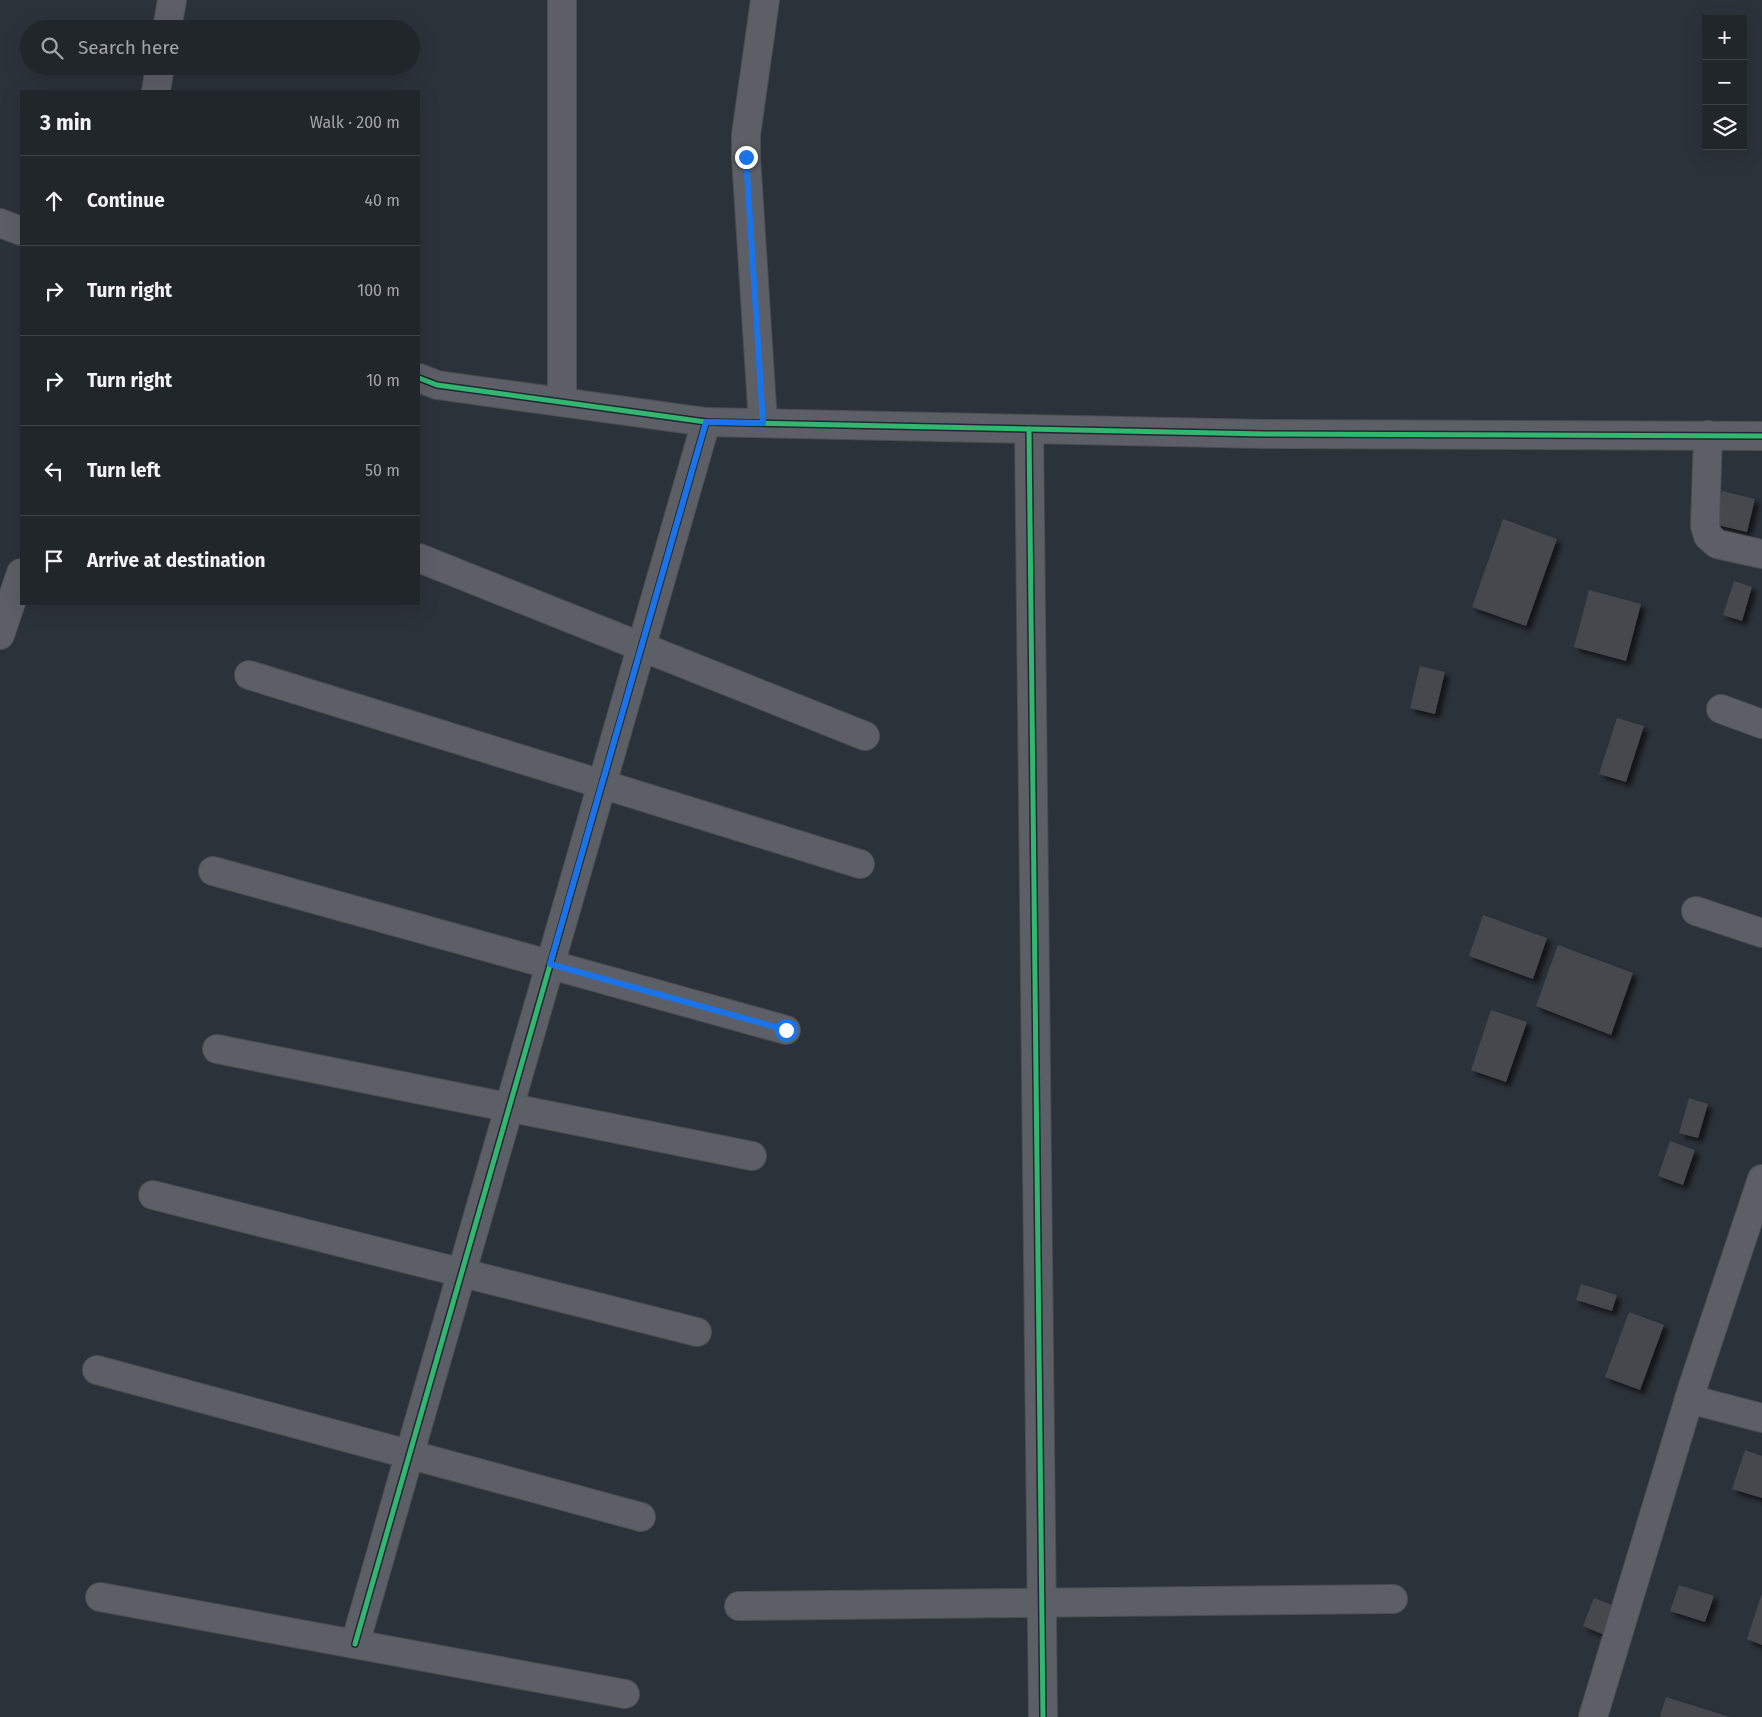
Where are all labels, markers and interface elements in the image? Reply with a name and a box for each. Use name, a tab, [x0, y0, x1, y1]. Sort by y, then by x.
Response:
map controls	[1702, 15, 1747, 150]
button: +	[1702, 15, 1747, 60]
search box	[20, 20, 420, 75]
icon: search	[38, 34, 66, 62]
text: Search here	[78, 36, 179, 59]
button: −	[1702, 60, 1747, 105]
button: layers	[1702, 105, 1747, 150]
text: 3 min	[40, 110, 92, 136]
text: Walk · 200 m	[310, 113, 400, 132]
route end	[735, 146, 758, 169]
icon: ahead	[40, 187, 68, 215]
text: Continue	[87, 189, 165, 212]
text: 40 m	[365, 191, 400, 210]
icon: right	[40, 277, 68, 305]
text: Turn right	[87, 279, 172, 302]
text: 100 m	[357, 281, 400, 300]
icon: right	[40, 367, 68, 395]
text: Turn right	[87, 369, 172, 392]
text: 10 m	[366, 371, 400, 390]
icon: left	[40, 457, 68, 485]
text: Turn left	[87, 459, 161, 482]
text: 50 m	[365, 461, 400, 480]
icon: arrive	[40, 547, 68, 575]
text: Arrive at destination	[87, 549, 266, 572]
route start	[775, 1019, 798, 1042]

